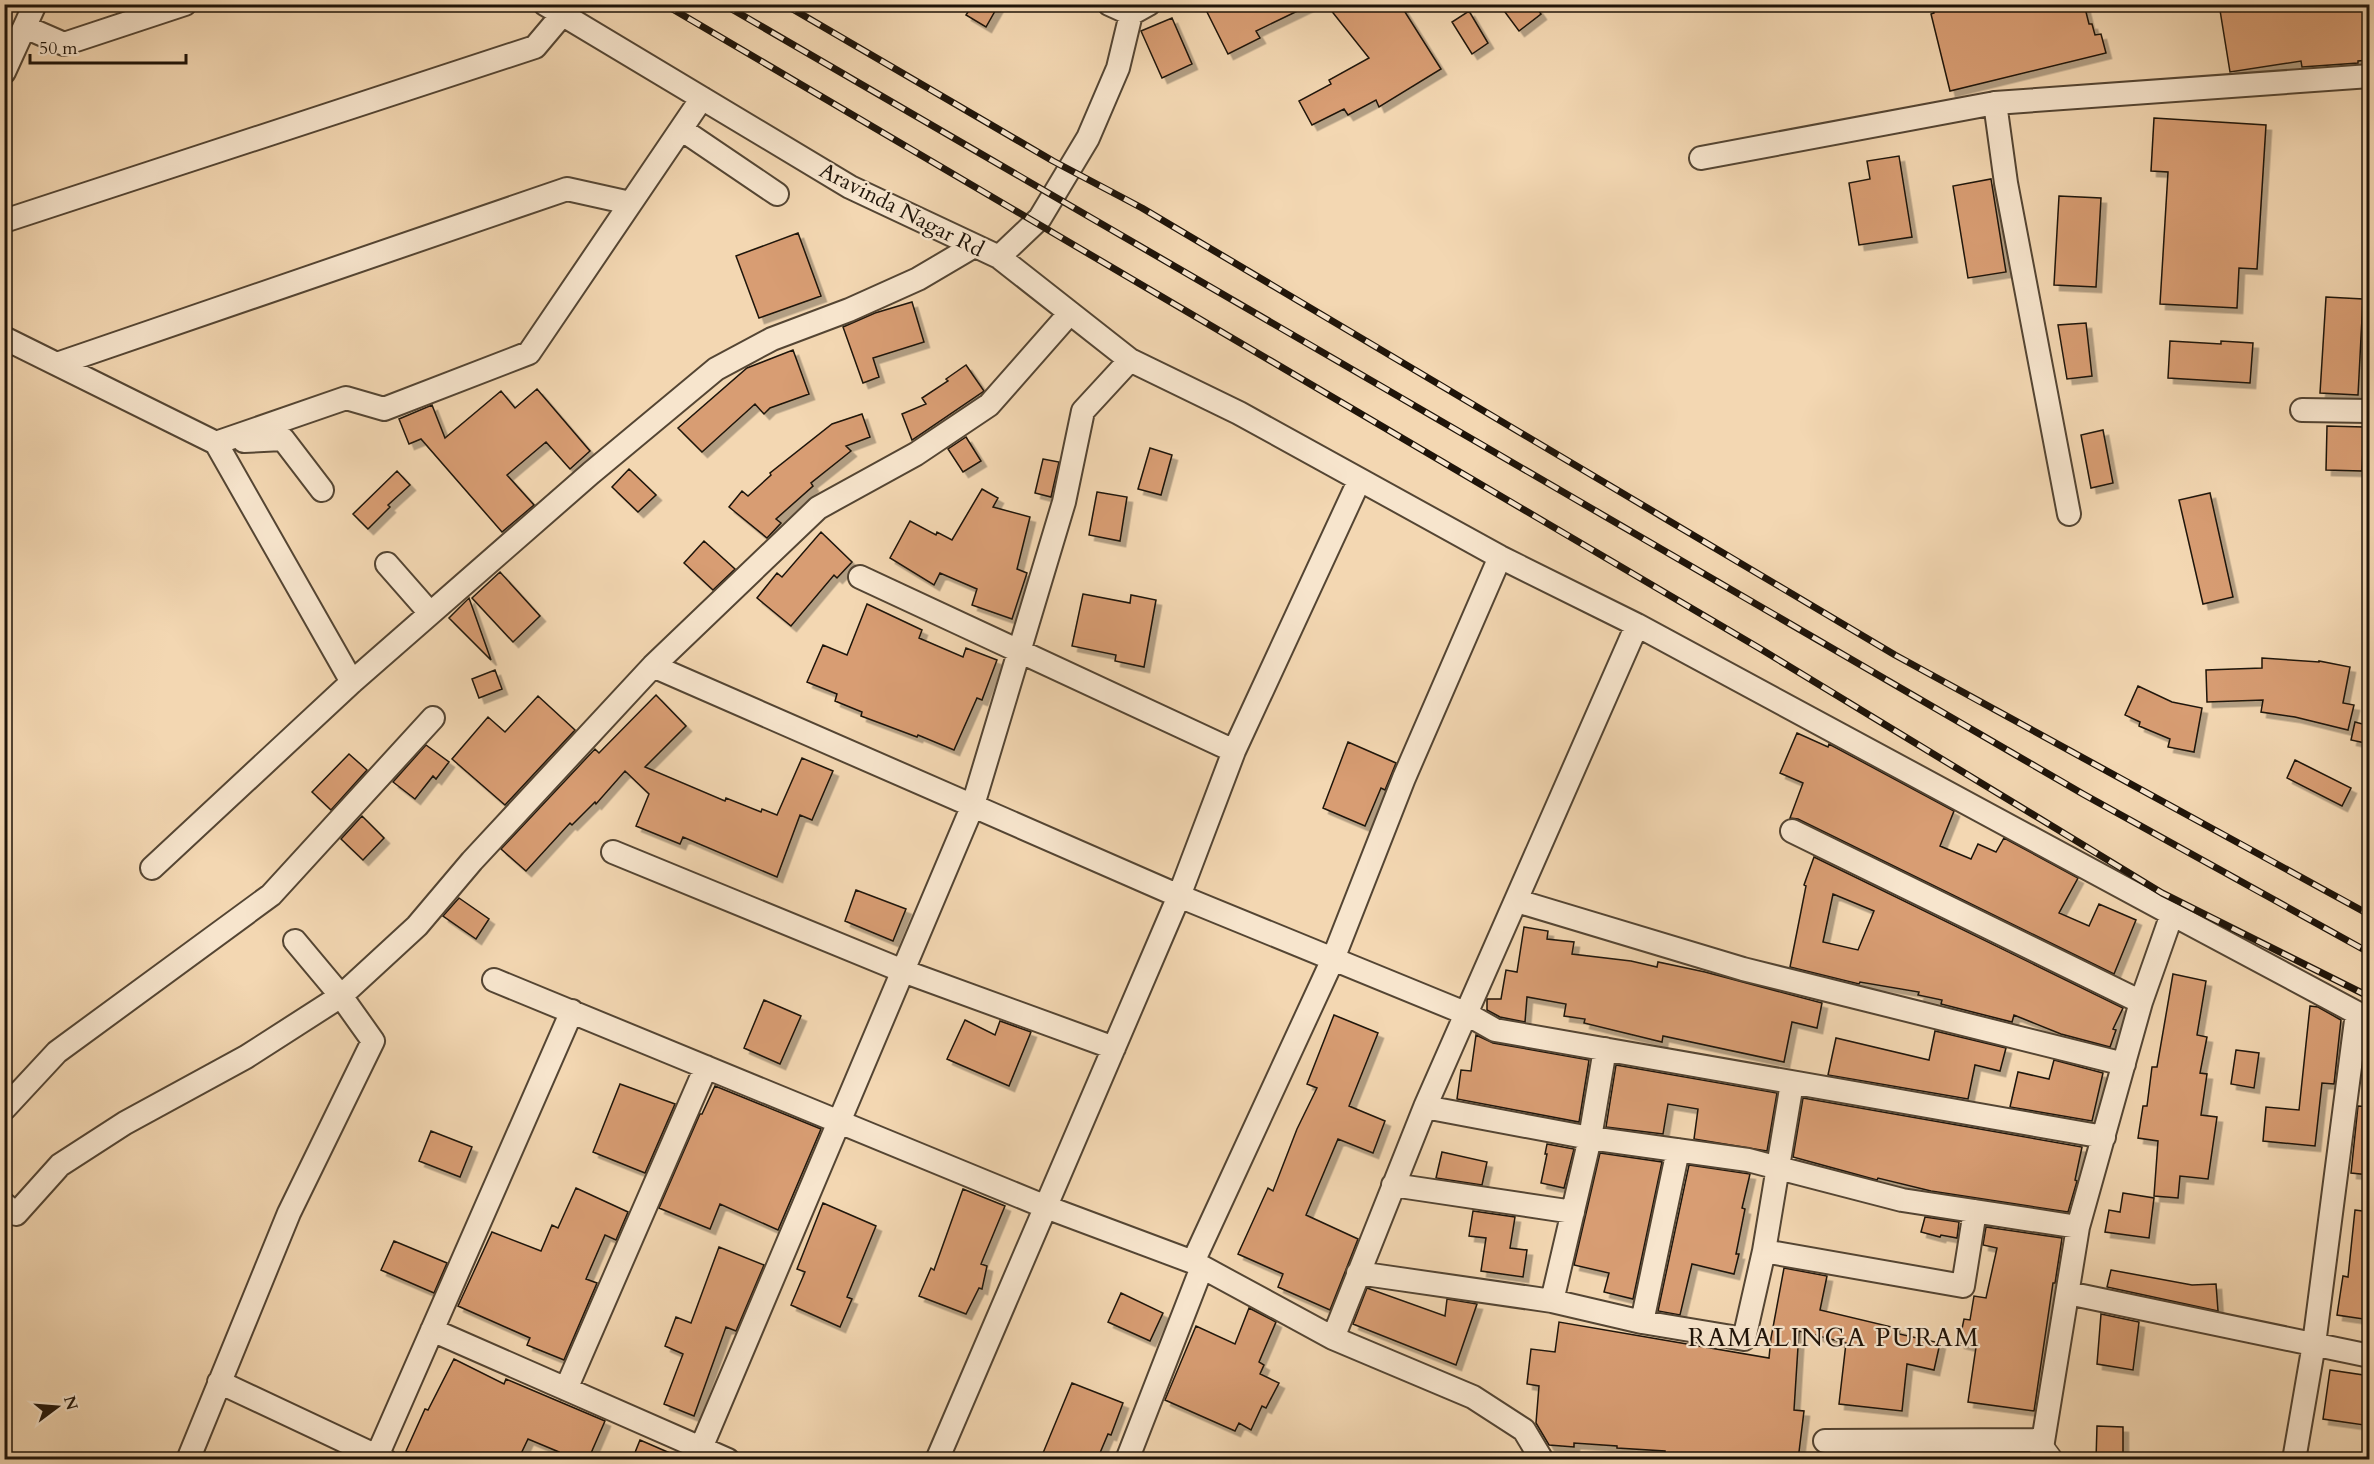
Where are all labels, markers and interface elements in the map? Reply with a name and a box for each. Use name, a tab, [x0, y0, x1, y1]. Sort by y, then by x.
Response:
scale bar	[30, 27, 186, 65]
text: 50 m	[39, 36, 78, 61]
street label: Aravinda Nagar Rd	[814, 155, 989, 265]
district label: RAMALINGA PURAM	[1688, 1320, 1980, 1355]
north arrow	[27, 1377, 87, 1437]
text: N	[58, 1393, 83, 1413]

